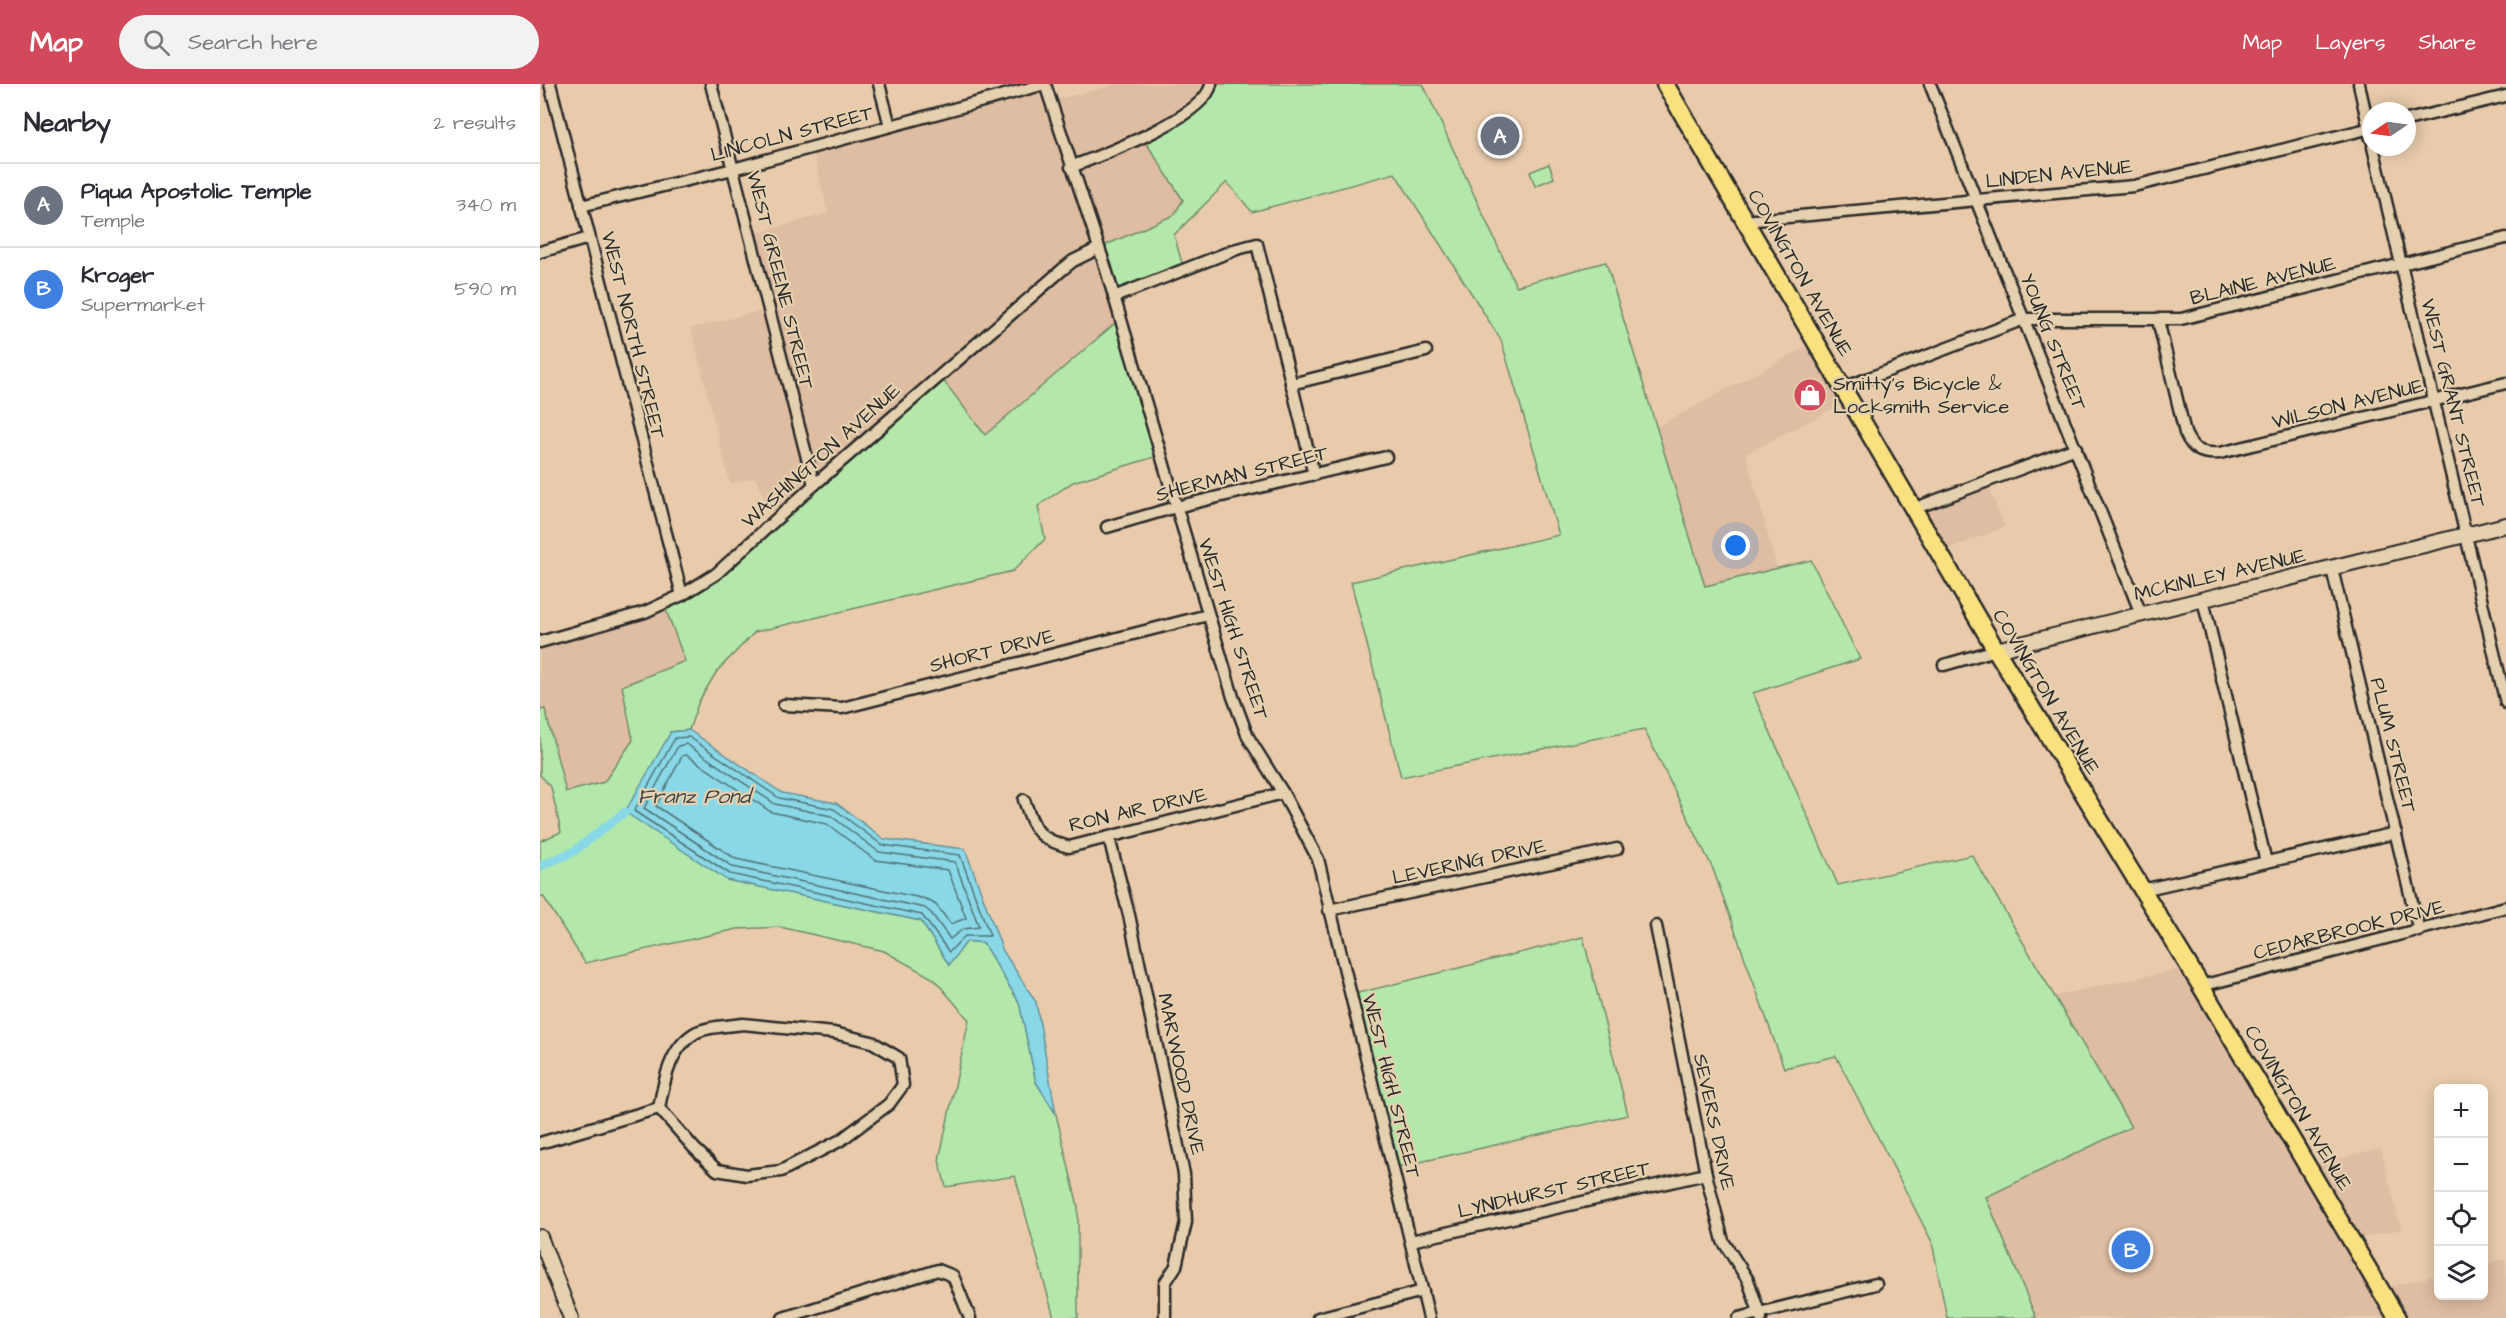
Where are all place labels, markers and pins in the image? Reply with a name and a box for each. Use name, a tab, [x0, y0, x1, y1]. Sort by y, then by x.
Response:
pin: A	[1480, 113, 1520, 158]
place label: Smitty's Bicycle & Locksmith Service	[1833, 370, 2009, 421]
shop icon: Smitty's Bicycle & Locksmith Service	[1792, 377, 1828, 413]
pin: B	[2112, 1228, 2150, 1272]

